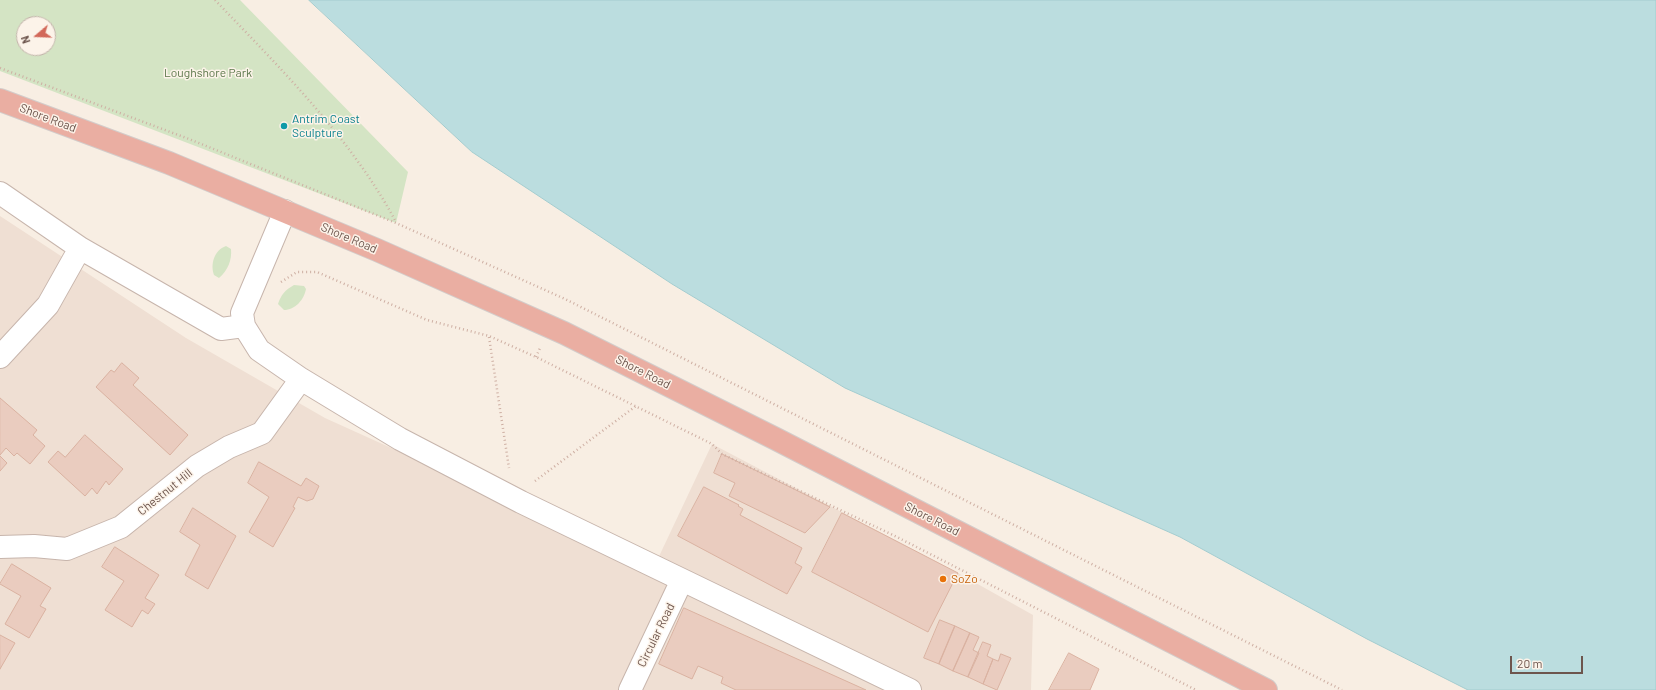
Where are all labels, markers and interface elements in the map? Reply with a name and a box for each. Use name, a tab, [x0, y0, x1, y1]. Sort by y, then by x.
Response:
north arrow	[16, 16, 56, 56]
text: N	[18, 34, 32, 45]
park label: Loughshore Park	[164, 66, 252, 80]
street label: Shore Road	[18, 101, 78, 135]
place label: Antrim Coast Sculpture	[292, 112, 360, 140]
marker: Antrim Coast Sculpture	[279, 121, 289, 131]
street label: Shore Road	[319, 220, 379, 256]
street label: Shore Road	[613, 352, 673, 392]
street label: Chestnut Hill	[135, 466, 195, 518]
street label: Shore Road	[902, 499, 962, 539]
place label: SoZo	[951, 572, 978, 586]
marker: SoZo	[938, 574, 948, 584]
street label: Circular Road	[634, 601, 678, 669]
scale bar	[1512, 648, 1585, 674]
text: 20 m	[1517, 656, 1543, 670]

